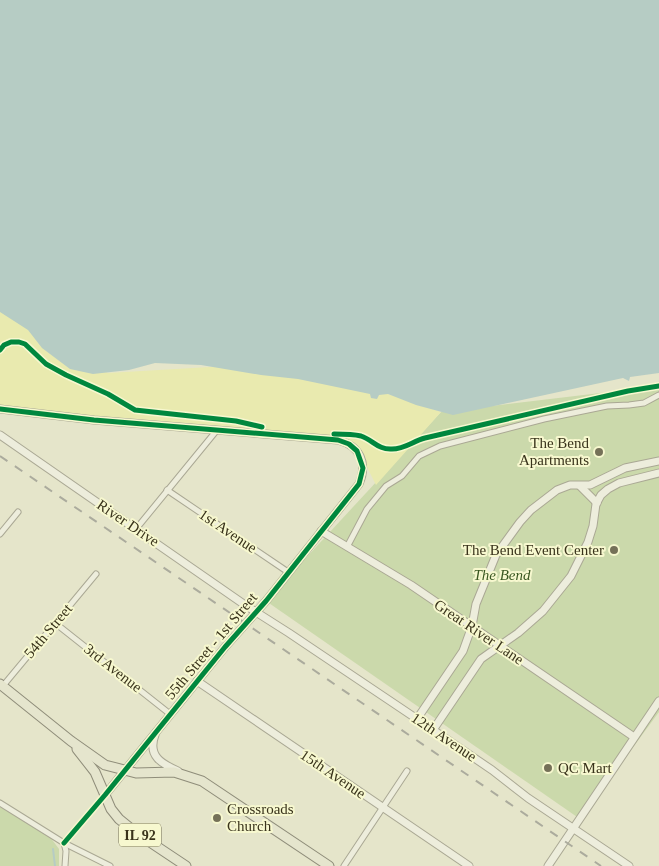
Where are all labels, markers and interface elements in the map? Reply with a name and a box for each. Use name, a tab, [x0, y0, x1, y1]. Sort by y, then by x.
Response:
place label: The Bend Apartments	[519, 435, 589, 468]
marker: The Bend Apartments	[593, 446, 605, 458]
street label: River Drive	[94, 496, 162, 550]
street label: 1st Avenue	[196, 506, 260, 556]
place label: The Bend Event Center	[463, 542, 604, 558]
marker: The Bend Event Center	[608, 544, 620, 556]
park label: The Bend	[473, 567, 531, 583]
street label: 55th Street - 1st Street	[162, 589, 261, 703]
street label: Great River Lane	[431, 596, 527, 668]
street label: 54th Street	[21, 600, 76, 661]
street label: 3rd Avenue	[81, 641, 145, 696]
street label: 12th Avenue	[408, 709, 480, 765]
street label: 15th Avenue	[297, 746, 369, 802]
place label: QC Mart	[558, 760, 613, 776]
marker: QC Mart	[542, 762, 554, 774]
place label: Crossroads Church	[227, 801, 294, 834]
marker: Crossroads Church	[211, 812, 223, 824]
road number: IL 92	[119, 824, 161, 846]

